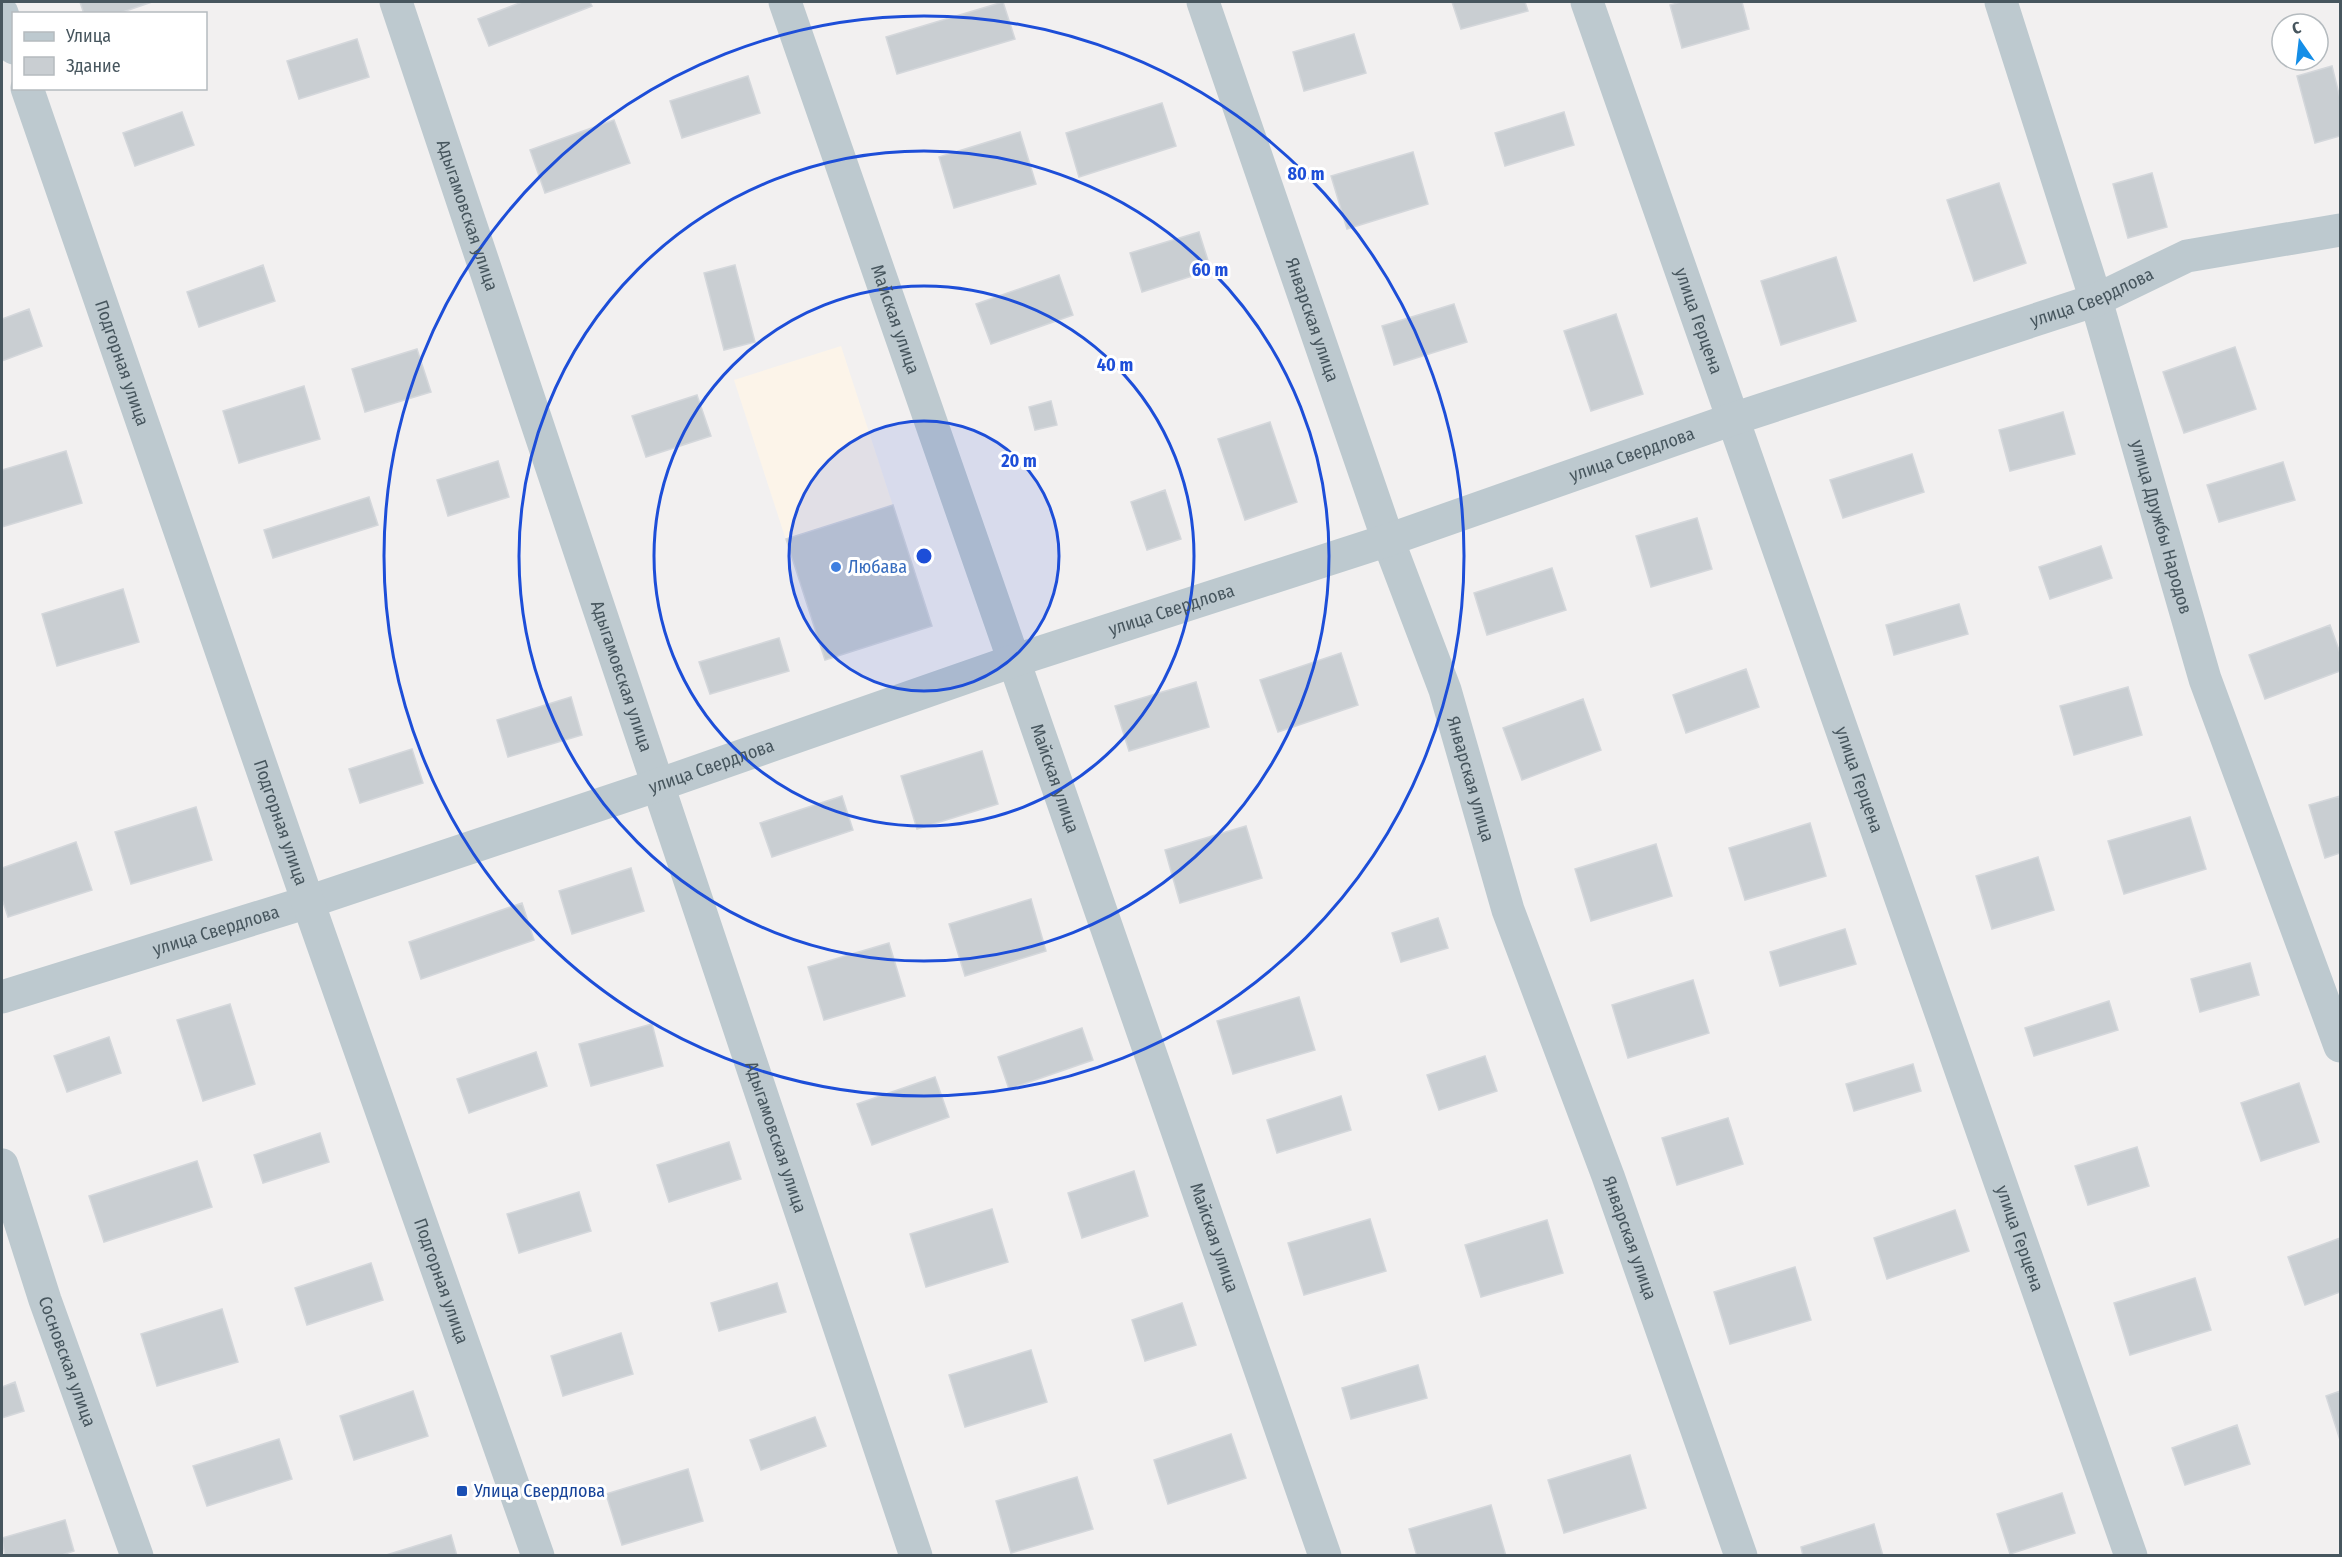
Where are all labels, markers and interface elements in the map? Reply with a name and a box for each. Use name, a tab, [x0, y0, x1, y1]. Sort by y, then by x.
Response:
legend	[12, 12, 207, 90]
north arrow	[2270, 12, 2330, 72]
text: С	[2290, 18, 2303, 38]
text: Улица	[65, 25, 111, 47]
text: Здание	[66, 55, 121, 77]
street label: Адыгамовская улица	[432, 137, 503, 294]
text: 80 m	[1288, 163, 1324, 185]
street label: Январская улица	[1281, 255, 1344, 385]
text: 60 m	[1192, 259, 1228, 281]
street label: Майская улица	[866, 262, 925, 377]
street label: улица Свердлова	[2027, 263, 2157, 332]
street label: улица Герцена	[1670, 265, 1727, 377]
street label: Подгорная улица	[90, 297, 154, 429]
text: 40 m	[1097, 354, 1133, 376]
street label: улица Свердлова	[1566, 422, 1698, 487]
street label: улица Дружбы Народов	[2126, 437, 2197, 617]
text: 20 m	[1000, 450, 1037, 472]
centre of rings	[914, 546, 934, 566]
place label: Любава	[848, 556, 907, 578]
marker: Любава	[829, 560, 843, 574]
street label: улица Свердлова	[1106, 579, 1237, 640]
street label: Адыгамовская улица	[586, 598, 657, 755]
street label: Январская улица	[1442, 714, 1499, 845]
street label: Майская улица	[1026, 721, 1084, 836]
street label: улица Герцена	[1831, 724, 1888, 836]
street label: улица Свердлова	[646, 734, 777, 798]
street label: Подгорная улица	[249, 757, 312, 888]
street label: улица Свердлова	[150, 901, 282, 961]
street label: Адыгамовская улица	[740, 1059, 811, 1216]
street label: Январская улица	[1598, 1173, 1662, 1303]
street label: Майская улица	[1185, 1180, 1244, 1295]
street label: улица Герцена	[1991, 1182, 2049, 1295]
street label: Подгорная улица	[409, 1215, 474, 1347]
street label: Сосновская улица	[34, 1293, 101, 1430]
place label: Улица Свердлова	[473, 1480, 605, 1502]
marker: Улица Свердлова	[455, 1484, 469, 1498]

